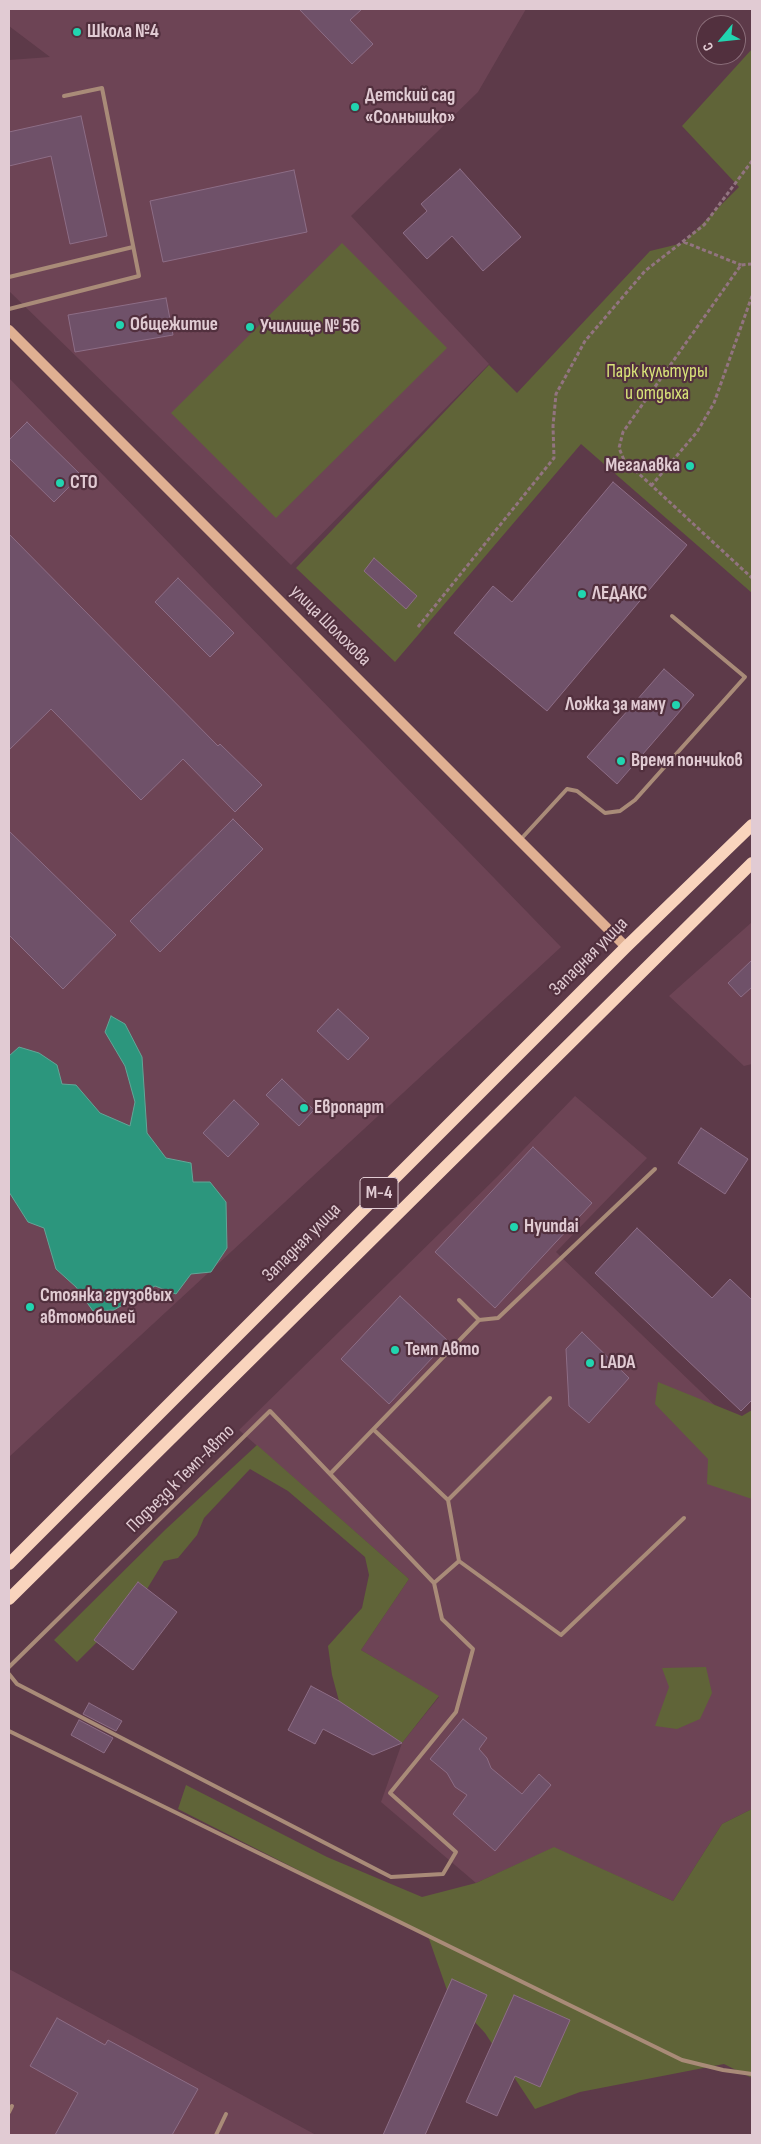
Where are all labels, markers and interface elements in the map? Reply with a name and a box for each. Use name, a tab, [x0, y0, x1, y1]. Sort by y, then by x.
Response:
north arrow	[696, 15, 746, 65]
place label: Школа №4	[87, 21, 159, 43]
marker: Школа №4	[71, 26, 83, 38]
text: С	[699, 40, 717, 54]
place label: Детский сад «Солнышко»	[365, 85, 455, 129]
marker: Детский сад «Солнышко»	[349, 101, 361, 113]
place label: Общежитие	[130, 314, 218, 336]
place label: Училище № 56	[260, 316, 360, 338]
marker: Общежитие	[114, 319, 126, 331]
marker: Училище № 56	[244, 321, 256, 333]
park label: Парк культуры и отдыха	[606, 361, 708, 405]
place label: Мегалавка	[605, 455, 680, 477]
marker: Мегалавка	[684, 460, 696, 472]
place label: СТО	[70, 472, 98, 494]
marker: СТО	[54, 477, 66, 489]
street label: улица Шолохова	[285, 581, 375, 671]
place label: ЛЕДАКС	[592, 583, 647, 605]
marker: ЛЕДАКС	[576, 588, 588, 600]
place label: Ложка за маму	[565, 694, 666, 716]
marker: Ложка за маму	[670, 699, 682, 711]
place label: Время пончиков	[631, 750, 743, 772]
marker: Время пончиков	[615, 755, 627, 767]
street label: Западная улица	[545, 913, 633, 1001]
place label: Европарт	[314, 1097, 384, 1119]
marker: Европарт	[298, 1102, 310, 1114]
road number: М-4	[360, 1178, 398, 1208]
street label: Западная улица	[258, 1199, 346, 1287]
place label: Hyundai	[524, 1216, 579, 1238]
marker: Hyundai	[508, 1221, 520, 1233]
place label: Стоянка грузовых автомобилей	[40, 1285, 172, 1329]
marker: Стоянка грузовых автомобилей	[24, 1301, 36, 1313]
place label: Темп Авто	[405, 1339, 480, 1361]
marker: Темп Авто	[389, 1344, 401, 1356]
place label: LADA	[600, 1352, 635, 1374]
marker: LADA	[584, 1357, 596, 1369]
street label: Подъезд к Темп-Авто	[122, 1420, 240, 1538]

